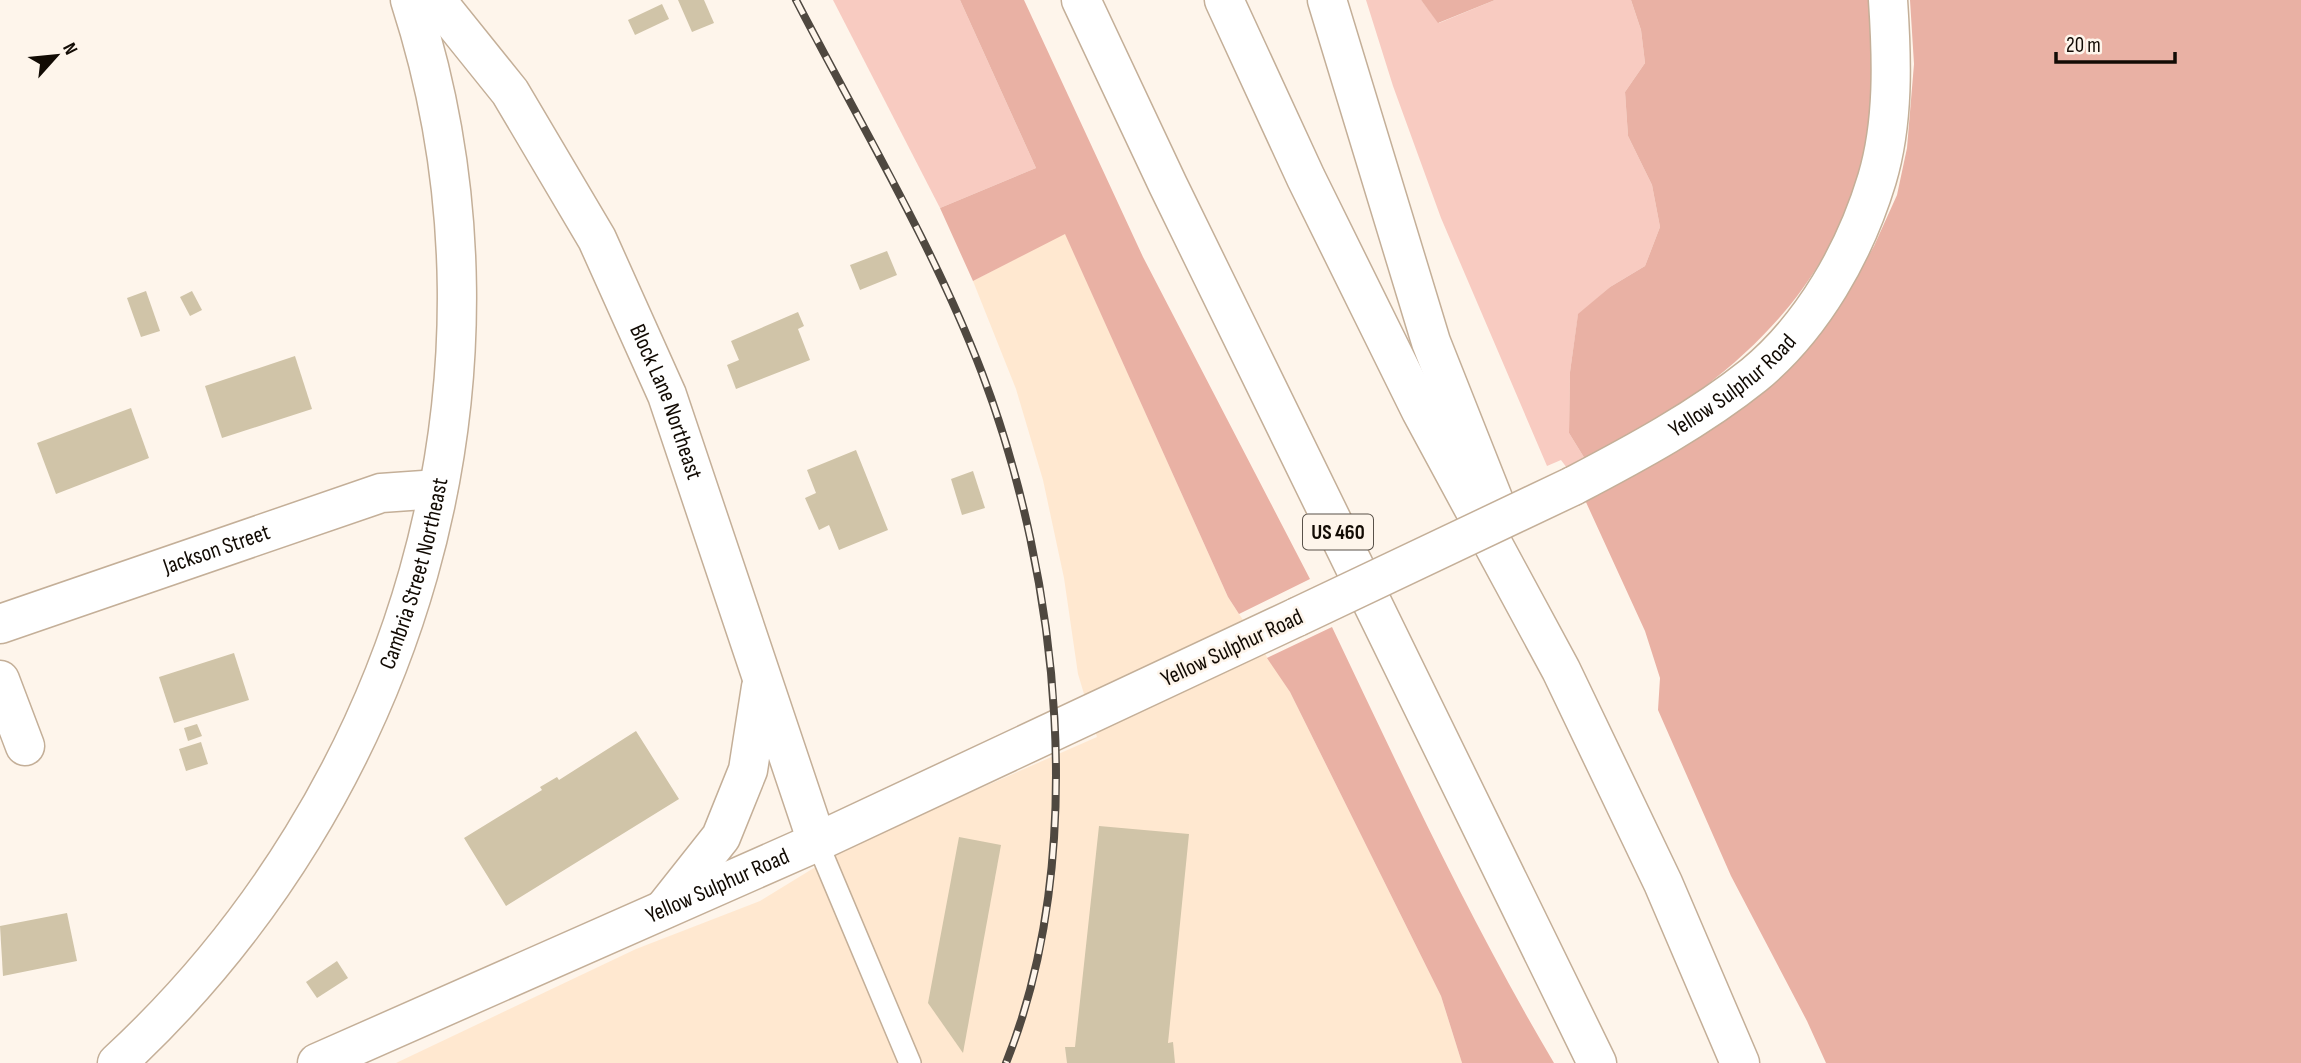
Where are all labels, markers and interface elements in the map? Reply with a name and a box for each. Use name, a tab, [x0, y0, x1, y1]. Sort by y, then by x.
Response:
north arrow	[21, 21, 91, 91]
scale bar	[2056, 21, 2175, 65]
text: 20 m	[2066, 33, 2101, 58]
text: N	[57, 39, 82, 59]
street label: Block Lane Northeast	[623, 320, 708, 483]
street label: Yellow Sulphur Road	[1664, 328, 1802, 444]
street label: Cambria Street Northeast	[373, 476, 454, 673]
road number: US 460	[1303, 514, 1373, 550]
street label: Jackson Street	[159, 518, 274, 581]
street label: Yellow Sulphur Road	[1157, 603, 1307, 693]
street label: Yellow Sulphur Road	[642, 842, 794, 930]

